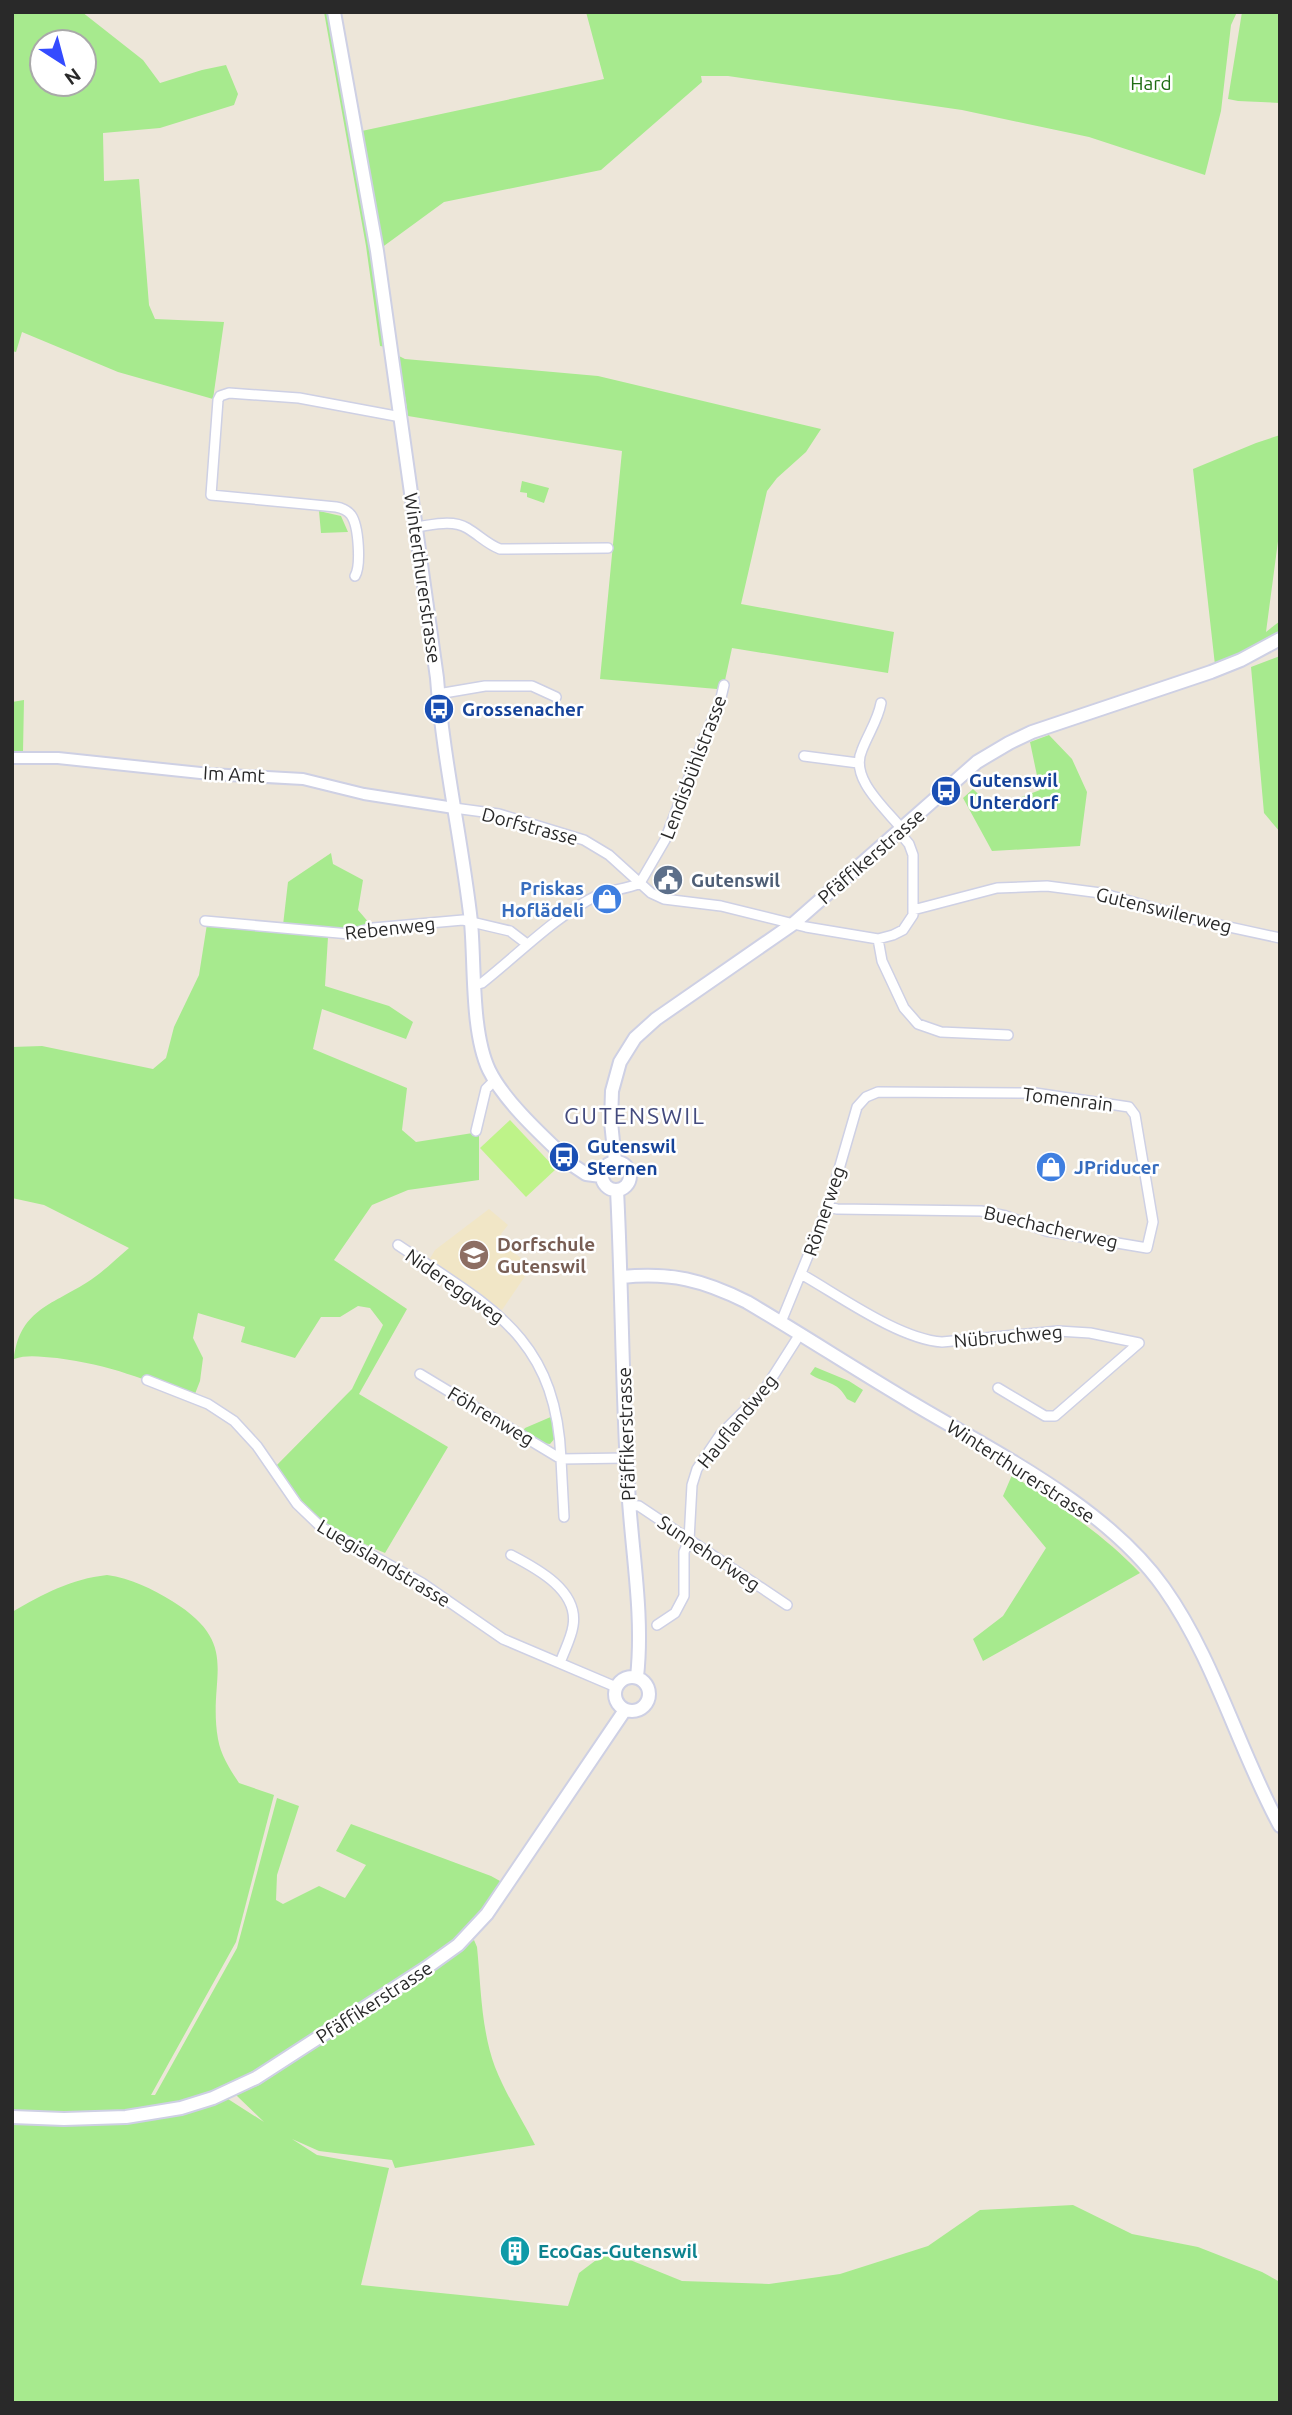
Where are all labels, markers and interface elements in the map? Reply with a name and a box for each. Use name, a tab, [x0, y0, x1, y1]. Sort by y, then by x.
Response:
north arrow	[28, 28, 98, 98]
text: N	[61, 64, 85, 90]
park label: Hard	[1130, 72, 1172, 94]
street label: Winterthurerstrasse	[400, 491, 446, 665]
bus stop icon: Grossenacher	[422, 692, 456, 726]
street label: Lendisbühlstrasse	[655, 692, 731, 842]
place label: Grossenacher	[462, 698, 584, 720]
street label: Im Amt	[203, 761, 266, 787]
place label: Gutenswil Unterdorf	[969, 769, 1059, 813]
bus stop icon: Gutenswil Unterdorf	[929, 774, 963, 808]
street label: Dorfstrasse	[480, 803, 580, 849]
street label: Pfäffikerstrasse	[813, 804, 929, 908]
public building icon: Gutenswil	[651, 863, 685, 897]
place label: Gutenswil	[691, 869, 780, 891]
place label: Priskas Hoflädeli	[501, 877, 584, 921]
shop icon: Priskas Hoflädeli	[590, 882, 624, 916]
street label: Gutenswilerweg	[1094, 883, 1234, 937]
street label: Rebenweg	[344, 912, 436, 944]
street label: Tomenrain	[1022, 1083, 1114, 1115]
district label: GUTENSWIL	[564, 1103, 706, 1128]
place label: Gutenswil Sternen	[587, 1135, 676, 1179]
bus stop icon: Gutenswil Sternen	[547, 1140, 581, 1174]
shop icon: JPriducer	[1034, 1150, 1068, 1184]
place label: JPriducer	[1074, 1156, 1159, 1178]
street label: Römerweg	[798, 1163, 850, 1259]
street label: Buechacherweg	[982, 1201, 1120, 1253]
place label: Dorfschule Gutenswil	[497, 1233, 595, 1277]
school or university icon: Dorfschule Gutenswil	[457, 1238, 491, 1272]
street label: Nidereggweg	[401, 1244, 509, 1328]
street label: Nübruchweg	[953, 1320, 1063, 1352]
street label: Pfäffikerstrasse	[613, 1367, 639, 1501]
street label: Hauflandweg	[693, 1370, 781, 1472]
street label: Föhrenweg	[444, 1382, 538, 1450]
street label: Winterthurerstrasse	[943, 1415, 1099, 1527]
street label: Sunnehofweg	[654, 1511, 764, 1595]
street label: Luegislandstrasse	[314, 1515, 454, 1611]
street label: Pfäffikerstrasse	[312, 1956, 436, 2048]
building icon: EcoGas-Gutenswil	[498, 2234, 532, 2268]
place label: EcoGas-Gutenswil	[538, 2240, 698, 2262]

